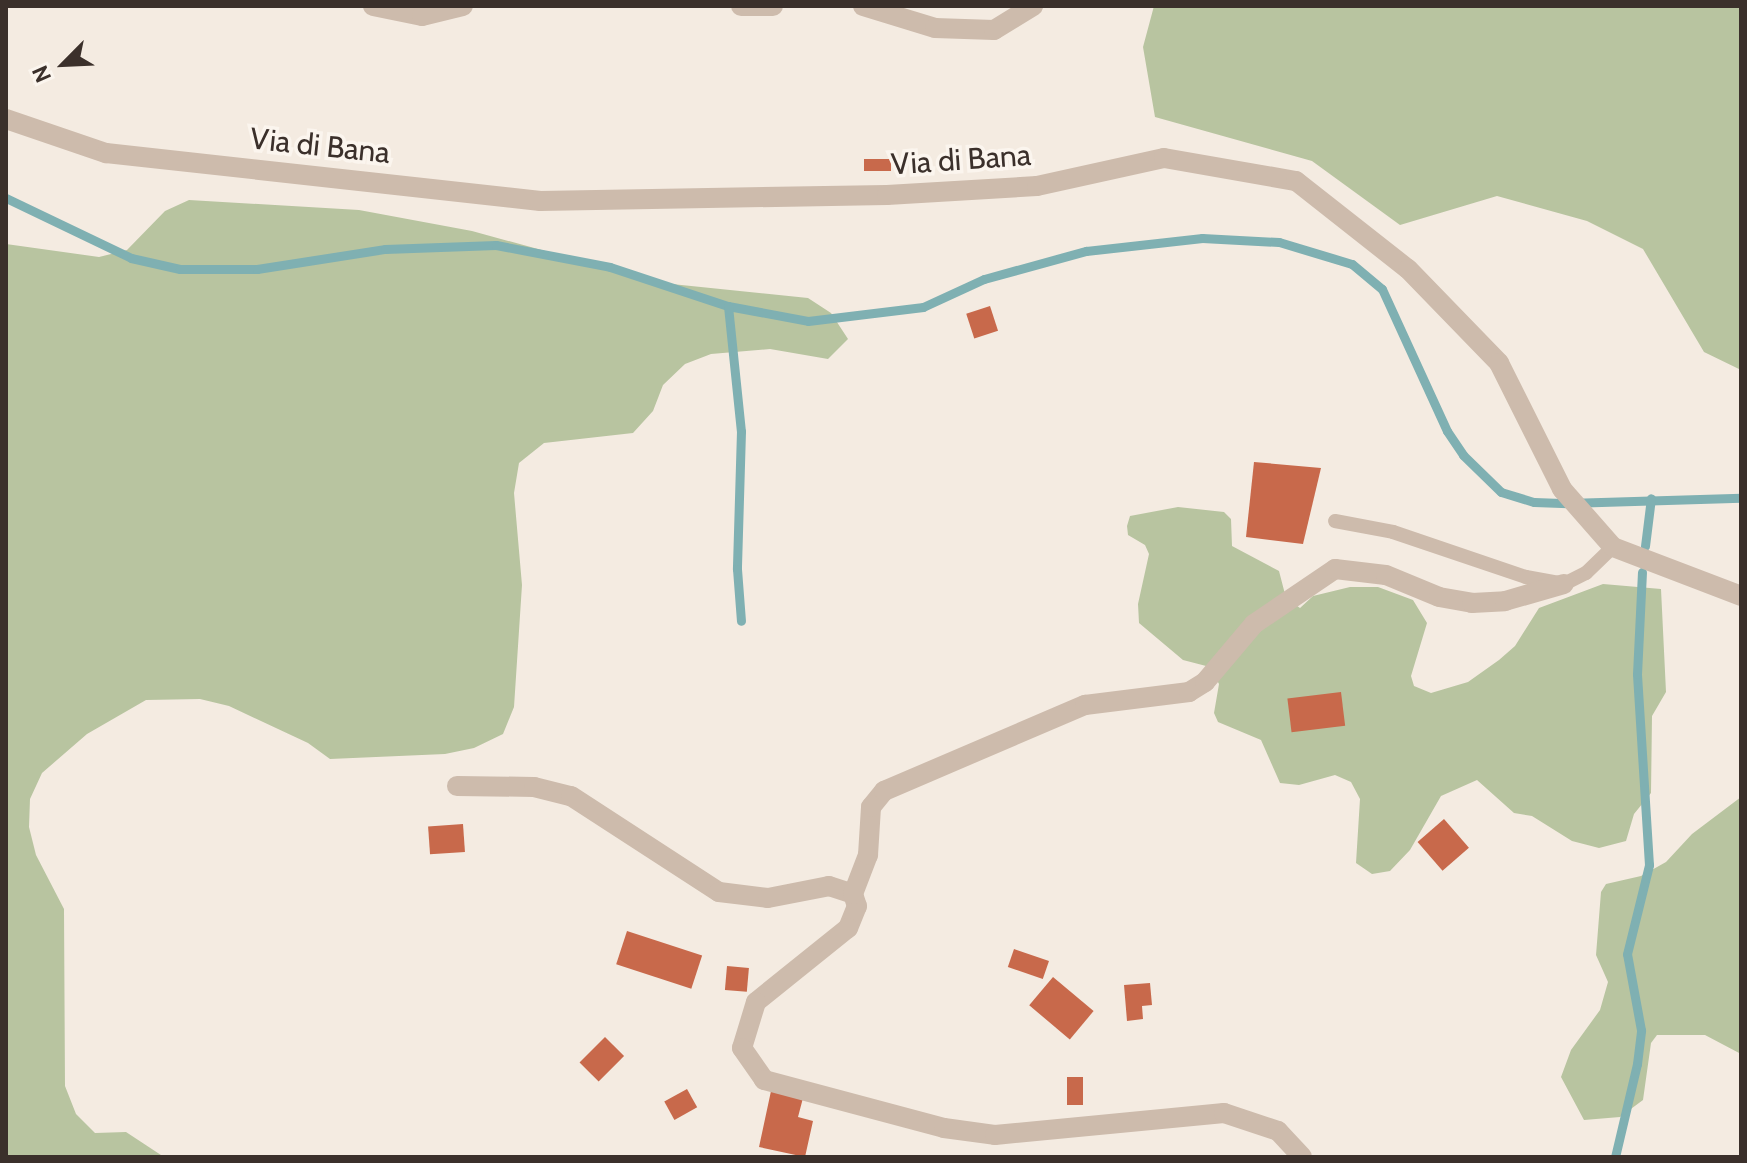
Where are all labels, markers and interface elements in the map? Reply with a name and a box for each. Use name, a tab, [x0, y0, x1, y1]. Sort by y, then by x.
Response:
north arrow	[24, 24, 104, 104]
text: N	[26, 61, 57, 87]
street label: Via di Bana	[248, 121, 392, 171]
street label: Via di Bana	[890, 137, 1032, 183]

